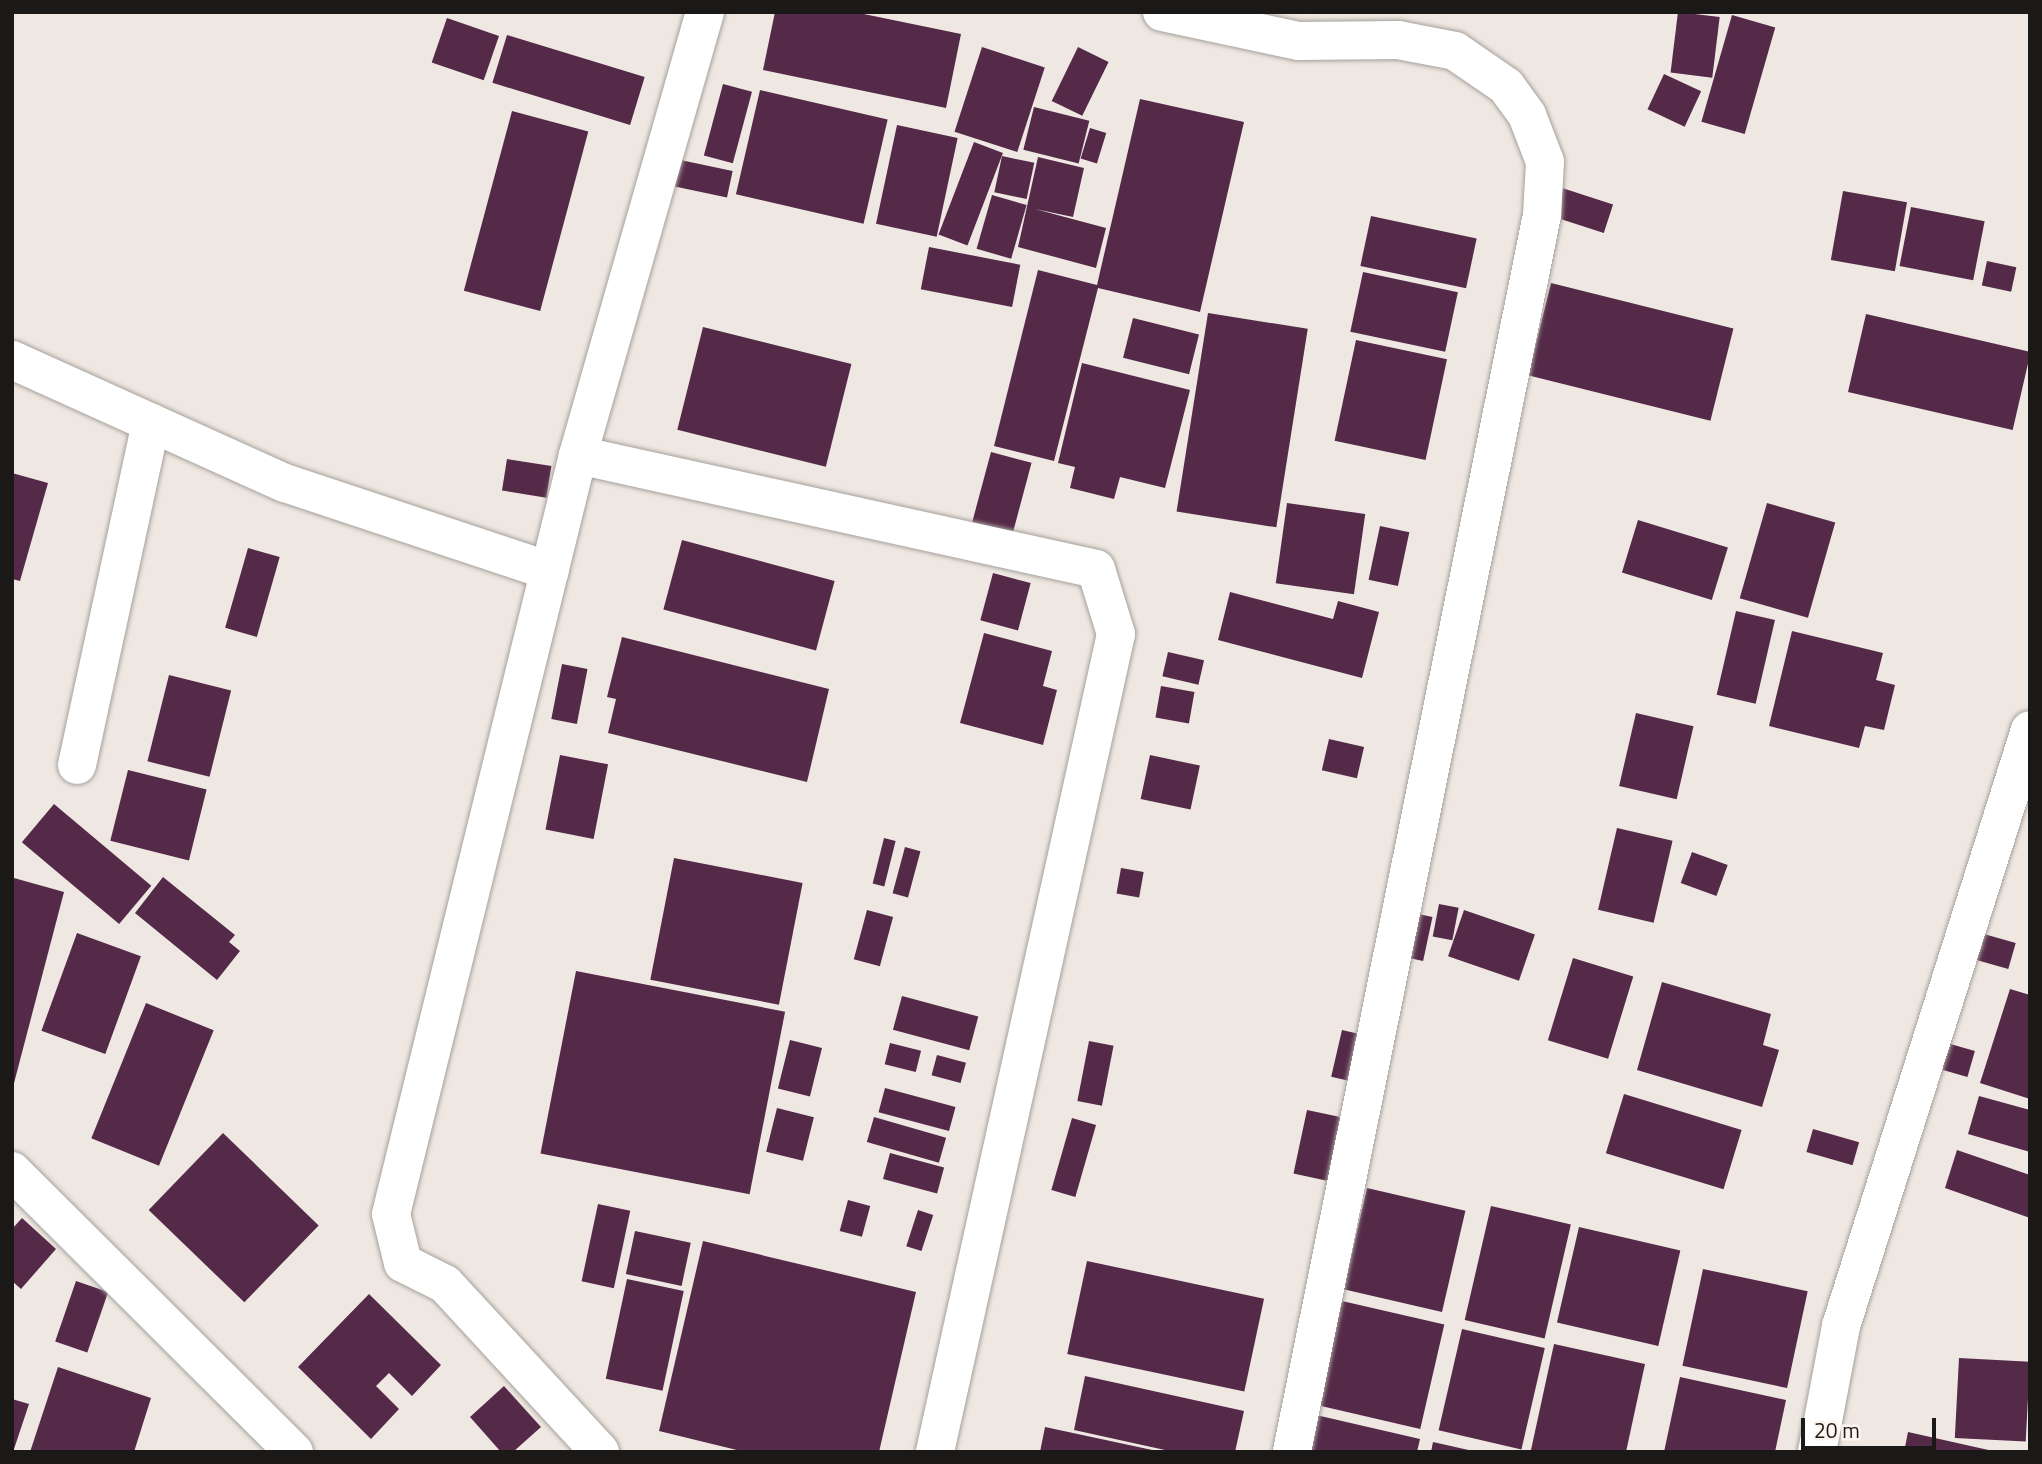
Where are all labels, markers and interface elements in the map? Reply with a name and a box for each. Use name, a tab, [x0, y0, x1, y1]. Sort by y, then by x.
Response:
scale bar	[1804, 1404, 1939, 1448]
text: 20 m	[1814, 1414, 1860, 1446]

